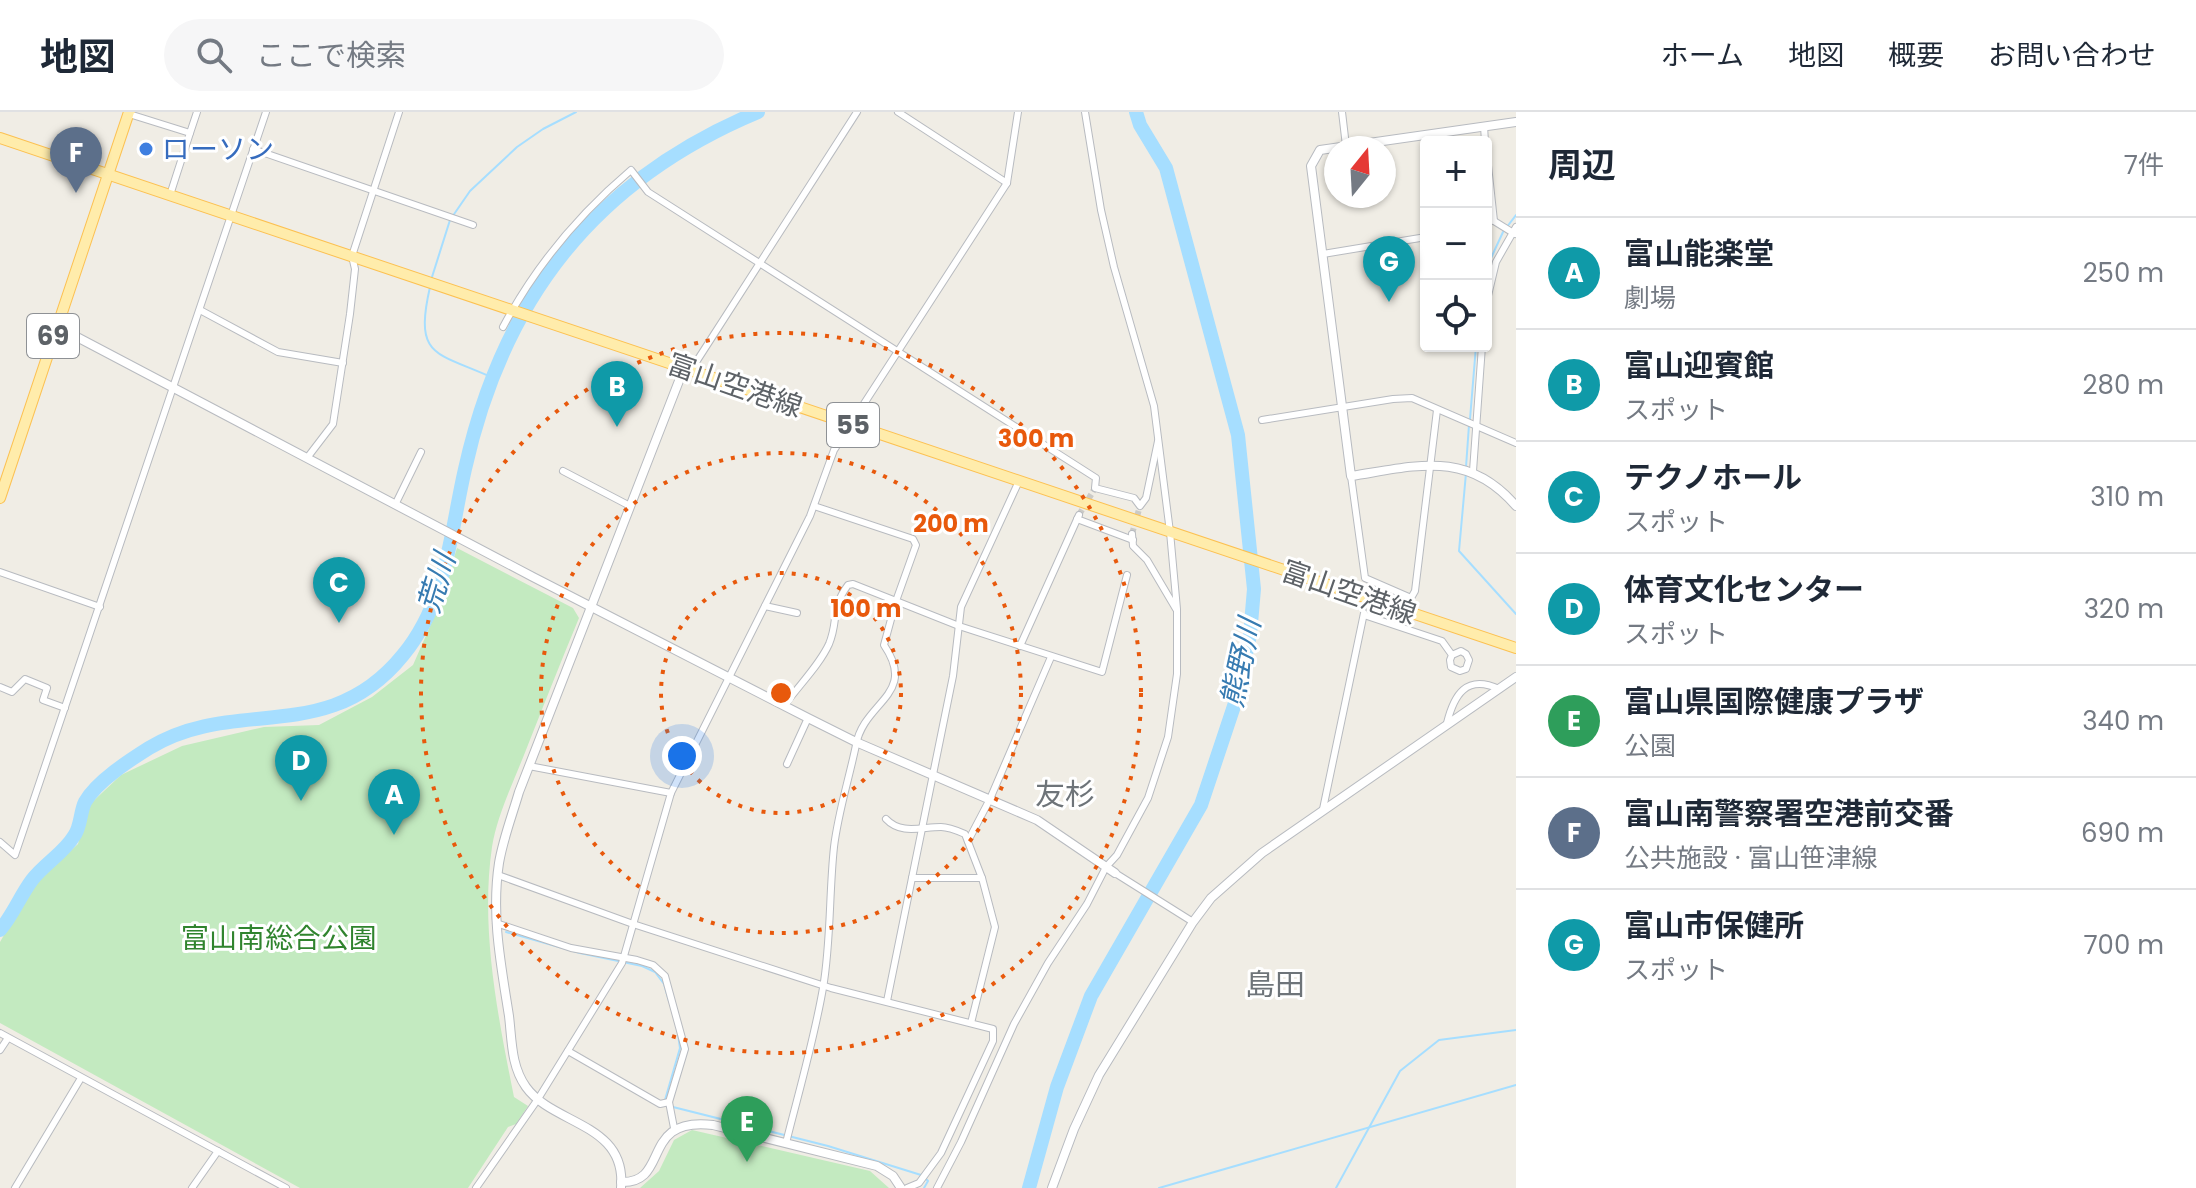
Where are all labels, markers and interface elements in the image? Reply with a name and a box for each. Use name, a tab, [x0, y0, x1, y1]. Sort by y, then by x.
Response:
search box	[164, 19, 724, 91]
text: 地図	[40, 30, 116, 83]
icon: search	[192, 33, 236, 77]
text: ここで検索	[256, 34, 406, 77]
text: ホーム	[1661, 36, 1744, 75]
text: 地図	[1788, 36, 1844, 75]
text: 概要	[1888, 36, 1944, 75]
text: お問い合わせ	[1988, 36, 2156, 75]
pin: F	[50, 127, 102, 193]
place label: ローソン	[162, 130, 274, 169]
north arrow	[1324, 136, 1396, 208]
map controls	[1420, 136, 1492, 352]
button: +	[1420, 136, 1492, 208]
marker: ローソン	[137, 140, 155, 158]
text: 周辺	[1548, 141, 1616, 189]
text: 7件	[2124, 147, 2164, 183]
button: −	[1420, 208, 1492, 280]
text: 富山能楽堂	[1624, 232, 1774, 275]
pin: G	[1363, 236, 1415, 302]
text: A	[1564, 255, 1584, 291]
text: 250 m	[2083, 255, 2164, 291]
button: locate	[1420, 280, 1492, 352]
text: 劇場	[1624, 280, 1676, 316]
road number: 69	[27, 314, 79, 358]
street label: 富山空港線	[662, 344, 807, 427]
text: 富山迎賓館	[1624, 344, 1774, 387]
pin: B	[591, 361, 643, 427]
text: B	[1565, 367, 1583, 403]
text: 280 m	[2083, 367, 2164, 403]
text: スポット	[1624, 392, 1728, 428]
road number: 55	[827, 403, 879, 447]
text: 300 m	[998, 422, 1074, 455]
text: テクノホール	[1624, 456, 1802, 499]
text: C	[1564, 479, 1584, 515]
text: 310 m	[2090, 479, 2164, 515]
text: スポット	[1624, 504, 1728, 540]
text: 200 m	[913, 507, 989, 540]
water label: 荒川	[407, 545, 467, 618]
street label: 富山空港線	[1276, 551, 1421, 634]
pin: C	[313, 557, 365, 623]
text: 体育文化センター	[1624, 568, 1864, 611]
text: D	[1565, 591, 1583, 627]
text: 320 m	[2084, 591, 2164, 627]
text: 100 m	[831, 592, 901, 625]
water label: 熊野川	[1210, 611, 1272, 711]
text: スポット	[1624, 616, 1728, 652]
centre of rings	[767, 679, 795, 707]
text: 富山県国際健康プラザ	[1624, 680, 1924, 723]
text: E	[1567, 703, 1581, 739]
text: 340 m	[2082, 703, 2164, 739]
text: 公園	[1624, 728, 1676, 764]
pin: D	[275, 735, 327, 801]
your location	[662, 736, 702, 776]
pin: A	[368, 769, 420, 835]
district label: 友杉	[1035, 773, 1095, 816]
text: 富山南警察署空港前交番	[1624, 792, 1954, 835]
text: F	[1567, 815, 1581, 851]
text: 690 m	[2081, 815, 2164, 851]
text: 公共施設 · 富山笹津線	[1624, 840, 1877, 876]
text: 富山市保健所	[1624, 904, 1804, 947]
park label: 富山南総合公園	[181, 919, 377, 958]
text: G	[1564, 927, 1584, 963]
text: 700 m	[2083, 927, 2164, 963]
text: スポット	[1624, 952, 1728, 988]
district label: 島田	[1245, 963, 1305, 1006]
pin: E	[721, 1096, 773, 1162]

